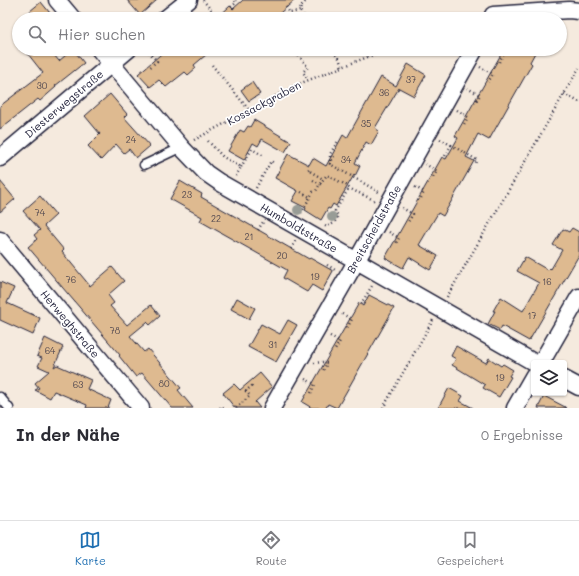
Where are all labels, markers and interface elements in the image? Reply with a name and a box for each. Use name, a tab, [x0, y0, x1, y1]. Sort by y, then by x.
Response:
search box	[12, 12, 567, 56]
icon: search	[26, 23, 48, 45]
text: Hier suchen	[58, 24, 145, 44]
street label: Diesterwegstraße	[21, 66, 106, 141]
house number: 37	[406, 74, 416, 85]
street label: Kossackgraben	[224, 77, 303, 128]
house number: 30	[37, 80, 48, 91]
house number: 36	[379, 87, 389, 98]
house number: 35	[361, 118, 371, 129]
house number: 24	[126, 134, 137, 145]
house number: 34	[341, 154, 352, 165]
street label: Breitscheidstraße	[343, 182, 404, 276]
house number: 23	[182, 189, 192, 200]
street label: Humboldtstraße	[258, 199, 341, 256]
house number: 74	[35, 207, 46, 218]
house number: 22	[211, 213, 221, 224]
house number: 21	[244, 231, 254, 242]
house number: 20	[277, 250, 288, 261]
house number: 19	[310, 271, 320, 282]
house number: 76	[66, 274, 76, 285]
house number: 16	[542, 276, 552, 287]
street label: Herweghstraße	[37, 287, 103, 361]
house number: 17	[527, 310, 537, 321]
house number: 78	[110, 325, 121, 336]
house number: 31	[268, 339, 278, 350]
house number: 64	[45, 345, 56, 356]
map controls	[531, 360, 567, 396]
button: layers	[531, 360, 567, 396]
house number: 19	[495, 372, 505, 383]
house number: 80	[159, 378, 170, 389]
house number: 63	[73, 379, 83, 390]
text: In der Nähe	[16, 423, 120, 445]
text: 0 Ergebnisse	[481, 426, 563, 443]
tab: Karte	[75, 529, 106, 568]
tab: Route	[256, 529, 287, 568]
tab: Gespeichert	[437, 529, 504, 568]

